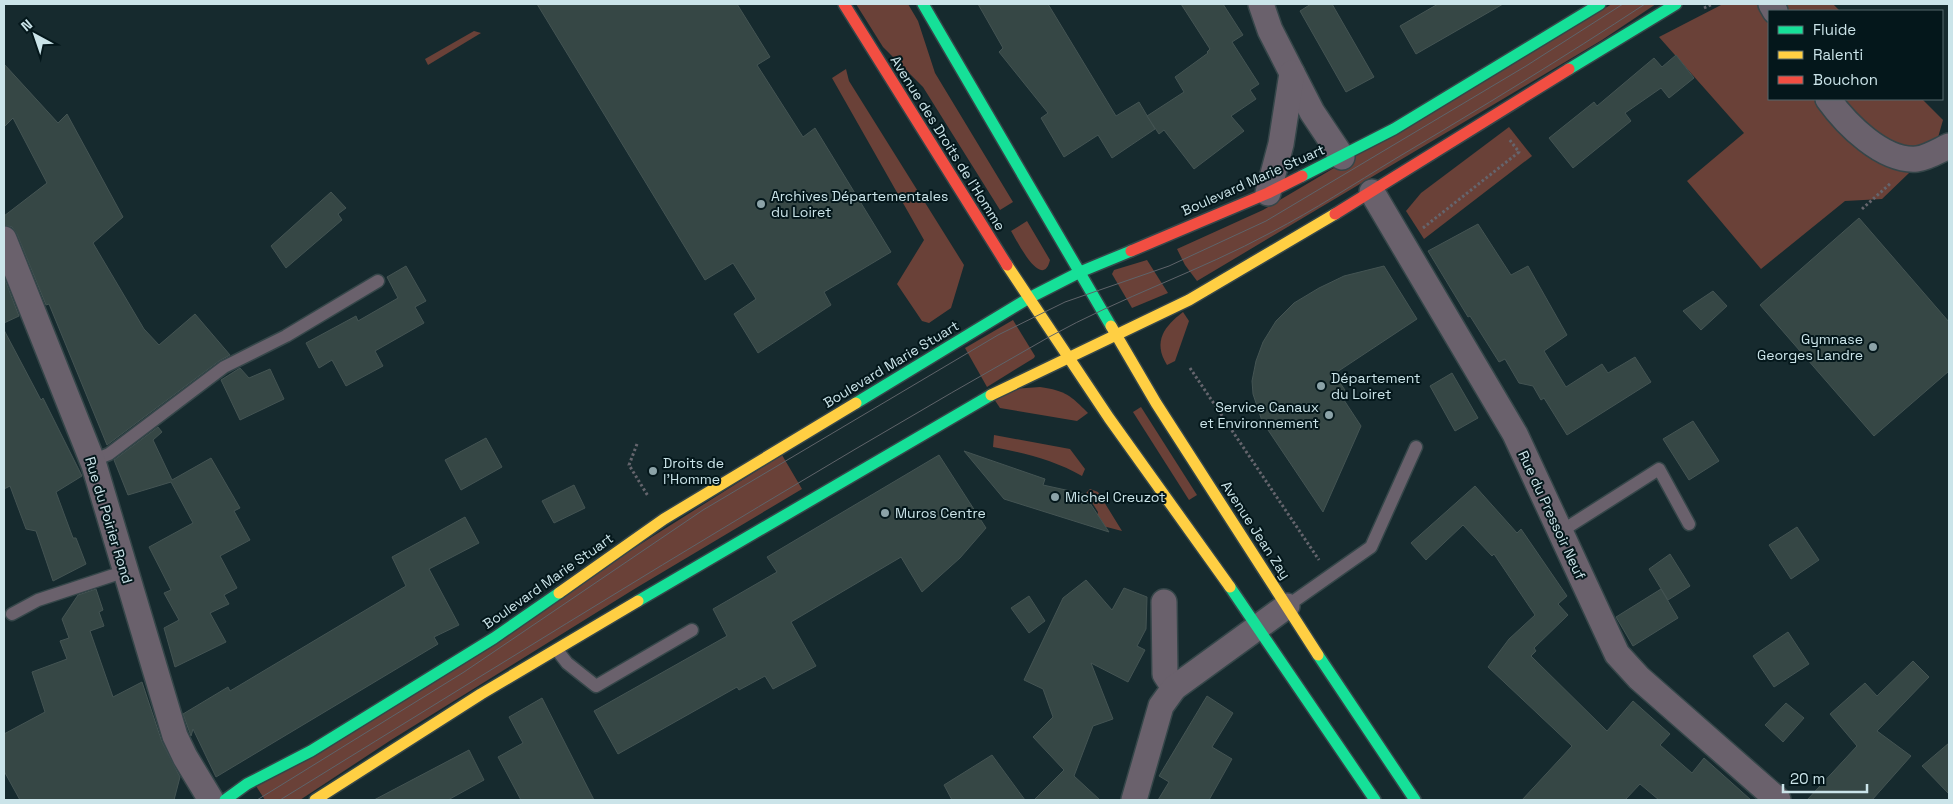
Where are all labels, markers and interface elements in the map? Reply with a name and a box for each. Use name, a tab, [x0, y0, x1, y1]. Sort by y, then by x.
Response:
north arrow	[10, 10, 60, 60]
legend	[1768, 10, 1943, 100]
text: N	[17, 15, 36, 35]
text: Fluide	[1813, 20, 1856, 39]
text: Ralenti	[1813, 45, 1863, 64]
street label: Avenue des Droits de l'Homme	[887, 52, 1009, 234]
text: Bouchon	[1813, 70, 1878, 89]
street label: Boulevard Marie Stuart	[1179, 140, 1327, 220]
place label: Archives Départementales du Loiret	[771, 187, 948, 221]
marker: Archives Départementales du Loiret	[755, 198, 767, 210]
street label: Boulevard Marie Stuart	[820, 316, 962, 412]
place label: Gymnase Georges Landre	[1757, 330, 1863, 364]
marker: Gymnase Georges Landre	[1867, 341, 1879, 353]
place label: Département du Loiret	[1331, 369, 1421, 403]
marker: Département du Loiret	[1315, 380, 1327, 392]
place label: Service Canaux et Environnement	[1199, 398, 1319, 432]
marker: Service Canaux et Environnement	[1323, 409, 1335, 421]
street label: Rue du Pressoir Neuf	[1514, 448, 1590, 582]
street label: Rue du Poirier Rond	[81, 454, 137, 586]
place label: Droits de l'Homme	[663, 454, 724, 488]
marker: Droits de l'Homme	[647, 465, 659, 477]
street label: Avenue Jean Zay	[1217, 477, 1295, 583]
place label: Michel Creuzot	[1065, 488, 1166, 506]
marker: Michel Creuzot	[1049, 491, 1061, 503]
place label: Muros Centre	[895, 504, 986, 522]
marker: Muros Centre	[879, 507, 891, 519]
street label: Boulevard Marie Stuart	[479, 529, 617, 633]
scale bar	[1783, 762, 1867, 794]
text: 20 m	[1790, 769, 1825, 788]

